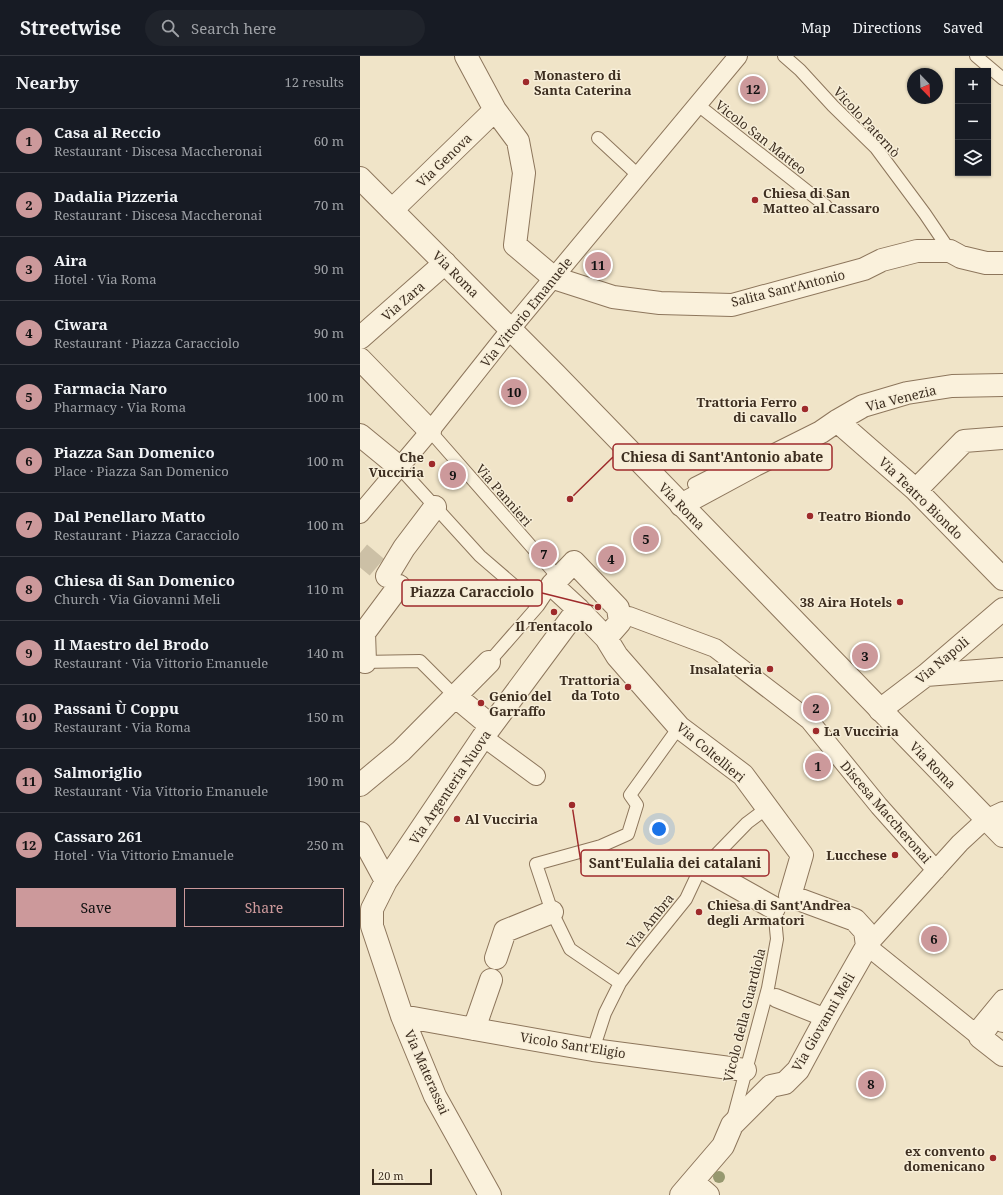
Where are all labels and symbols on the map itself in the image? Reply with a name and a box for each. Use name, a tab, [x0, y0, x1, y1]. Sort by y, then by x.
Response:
place label: Monastero di Santa Caterina	[534, 66, 632, 99]
north arrow	[907, 68, 943, 104]
pin: 12	[740, 74, 766, 104]
marker: Monastero di Santa Caterina	[521, 77, 531, 87]
street label: Vicolo Paternò	[830, 83, 904, 161]
street label: Vicolo San Matteo	[712, 96, 810, 178]
street label: Via Genova	[412, 129, 476, 191]
place label: Chiesa di San Matteo al Cassaro	[763, 184, 880, 217]
marker: Chiesa di San Matteo al Cassaro	[750, 195, 760, 205]
street label: Via Roma	[429, 247, 483, 301]
pin: 11	[585, 250, 611, 280]
street label: Via Vittorio Emanuele	[476, 253, 576, 371]
street label: Salita Sant'Antonio	[729, 265, 847, 311]
street label: Via Zara	[378, 277, 428, 325]
pin: 10	[501, 377, 527, 407]
street label: Via Venezia	[864, 381, 938, 415]
place label: Trattoria Ferro di cavallo	[697, 393, 797, 426]
marker: Trattoria Ferro di cavallo	[800, 404, 810, 414]
callout: Chiesa di Sant'Antonio abate	[613, 444, 832, 470]
text: Chiesa di Sant'Antonio abate	[621, 447, 823, 466]
place label: Che Vucciria	[369, 448, 424, 481]
street label: Via Teatro Biondo	[875, 453, 967, 543]
marker: Che Vucciria	[427, 459, 437, 469]
pin: 9	[440, 460, 466, 490]
street label: Via Pannieri	[472, 460, 536, 530]
street label: Via Roma	[655, 478, 709, 534]
place label: Teatro Biondo	[818, 507, 911, 525]
marker: Teatro Biondo	[805, 511, 815, 521]
pin: 5	[633, 524, 659, 554]
pin: 7	[531, 539, 557, 569]
pin: 4	[598, 544, 624, 574]
callout: Piazza Caracciolo	[402, 580, 542, 606]
text: Piazza Caracciolo	[410, 582, 534, 601]
place label: 38 Aira Hotels	[800, 593, 892, 611]
marker: 38 Aira Hotels	[895, 597, 905, 607]
marker: Il Tentacolo	[549, 607, 559, 617]
place label: Il Tentacolo	[515, 617, 593, 635]
street label: Via Napoli	[911, 632, 973, 688]
pin: 3	[852, 641, 878, 671]
place label: Insalateria	[690, 660, 762, 678]
marker: Insalateria	[765, 664, 775, 674]
place label: Trattoria da Toto	[559, 671, 620, 704]
marker: Trattoria da Toto	[623, 682, 633, 692]
place label: Genio del Garraffo	[489, 687, 552, 720]
pin: 2	[803, 693, 829, 723]
marker: Genio del Garraffo	[476, 698, 486, 708]
street label: Via Coltellieri	[673, 718, 749, 786]
place label: La Vucciria	[824, 722, 899, 740]
street label: Via Argenteria Nuova	[405, 726, 495, 848]
marker: La Vucciria	[811, 726, 821, 736]
street label: Via Roma	[906, 737, 960, 793]
pin: 1	[805, 751, 831, 781]
street label: Discesa Maccheronai	[836, 757, 936, 867]
place label: Al Vucciria	[465, 810, 538, 828]
marker: Al Vucciria	[452, 814, 462, 824]
your location	[649, 819, 669, 839]
place label: Lucchese	[826, 846, 887, 864]
callout: Sant'Eulalia dei catalani	[581, 850, 769, 876]
marker: Lucchese	[890, 850, 900, 860]
text: Sant'Eulalia dei catalani	[589, 853, 761, 872]
street label: Via Ambra	[622, 890, 678, 952]
place label: Chiesa di Sant'Andrea degli Armatori	[707, 896, 851, 929]
marker: Chiesa di Sant'Andrea degli Armatori	[694, 907, 704, 917]
pin: 6	[921, 924, 947, 954]
street label: Vicolo della Guardiola	[719, 946, 769, 1084]
street label: Via Giovanni Meli	[787, 969, 859, 1075]
street label: Via Materassai	[400, 1027, 454, 1117]
street label: Vicolo Sant'Eligio	[519, 1028, 627, 1062]
pin: 8	[858, 1069, 884, 1099]
place label: ex convento domenicano	[904, 1142, 985, 1175]
marker: ex convento domenicano	[988, 1153, 998, 1163]
scale bar	[372, 1167, 432, 1186]

